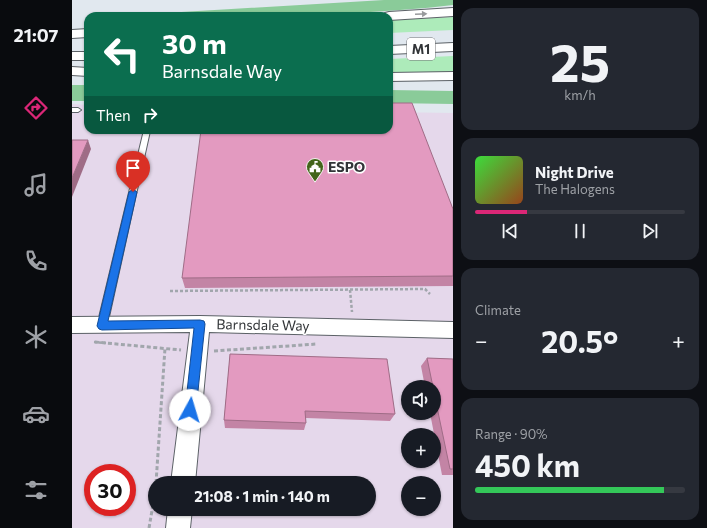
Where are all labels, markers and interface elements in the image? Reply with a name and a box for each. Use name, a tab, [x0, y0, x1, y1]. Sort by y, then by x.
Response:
one-way arrow	[415, 11, 427, 18]
text: 21:07	[14, 24, 58, 46]
text: 30 m	[162, 26, 227, 60]
icon: left	[96, 28, 148, 80]
text: 25	[550, 29, 610, 93]
road number: M1	[407, 38, 435, 60]
text: Barnsdale Way	[162, 60, 282, 82]
text: km/h	[564, 87, 596, 103]
icon: directions	[22, 94, 50, 122]
icon: right	[139, 104, 161, 126]
text: Then	[96, 106, 131, 124]
pin	[116, 151, 150, 192]
icon: arrive	[122, 157, 144, 179]
public building icon: ESPO	[305, 157, 325, 182]
place label: ESPO	[328, 158, 365, 175]
text: Night Drive	[535, 163, 614, 181]
icon: music	[22, 171, 50, 199]
text: The Halogens	[535, 181, 615, 197]
icon: previous	[499, 220, 521, 242]
icon: pause	[569, 220, 591, 242]
icon: next	[639, 220, 661, 242]
icon: phone	[22, 247, 50, 275]
text: Climate	[475, 302, 521, 318]
street label: Barnsdale Way	[216, 315, 310, 334]
text: 20.5°	[541, 322, 618, 359]
icon: climate	[22, 323, 50, 351]
text: −	[475, 327, 488, 354]
text: +	[672, 327, 685, 354]
map controls	[401, 380, 441, 516]
button: sound	[401, 380, 441, 420]
position arrow	[169, 389, 211, 431]
icon: car	[22, 400, 50, 428]
text: Range · 90%	[475, 426, 548, 442]
button: +	[401, 428, 441, 468]
text: 450 km	[475, 446, 580, 483]
speed limit sign: 30	[84, 464, 136, 516]
icon: filters	[22, 476, 50, 504]
button: −	[401, 476, 441, 516]
text: 21:08 · 1 min · 140 m	[194, 487, 330, 505]

